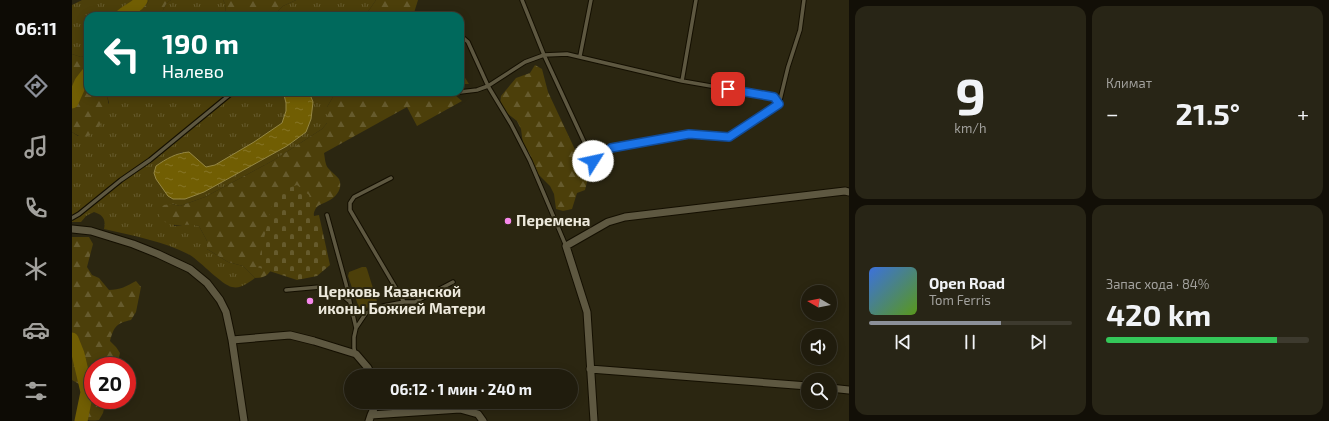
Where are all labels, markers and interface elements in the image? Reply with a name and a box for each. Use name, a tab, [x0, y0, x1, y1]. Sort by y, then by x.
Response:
text: 06:11	[15, 17, 57, 39]
text: 190 m	[162, 26, 239, 60]
icon: left	[96, 28, 148, 80]
text: Налево	[162, 60, 224, 82]
text: 9	[955, 63, 986, 125]
icon: directions	[22, 72, 50, 100]
pin	[711, 72, 745, 106]
text: Климат	[1106, 75, 1152, 91]
icon: arrive	[717, 78, 739, 100]
text: 21.5°	[1176, 95, 1240, 131]
text: −	[1106, 100, 1119, 126]
text: +	[1297, 100, 1309, 126]
text: km/h	[954, 120, 987, 136]
icon: music	[22, 133, 50, 161]
position arrow	[572, 140, 614, 182]
icon: phone	[22, 194, 50, 222]
place label: Перемена	[516, 211, 590, 229]
marker: Перемена	[503, 216, 513, 226]
icon: climate	[22, 255, 50, 283]
text: Open Road	[929, 274, 1005, 292]
text: Запас хода · 84%	[1106, 276, 1209, 292]
place label: Церковь Казанской иконы Божией Матери	[318, 282, 486, 317]
north arrow	[801, 285, 837, 321]
map controls	[801, 285, 837, 409]
text: Tom Ferris	[929, 292, 991, 308]
marker: Церковь Казанской иконы Божией Матери	[305, 296, 315, 306]
text: 420 km	[1106, 296, 1211, 332]
icon: car	[22, 316, 50, 344]
button: sound	[801, 329, 837, 365]
icon: previous	[892, 331, 914, 353]
icon: pause	[959, 331, 981, 353]
icon: next	[1027, 331, 1049, 353]
speed limit sign: 20	[84, 357, 136, 409]
button: search	[801, 373, 837, 409]
icon: filters	[22, 377, 50, 405]
text: 06:12 · 1 мин · 240 m	[390, 380, 532, 398]

